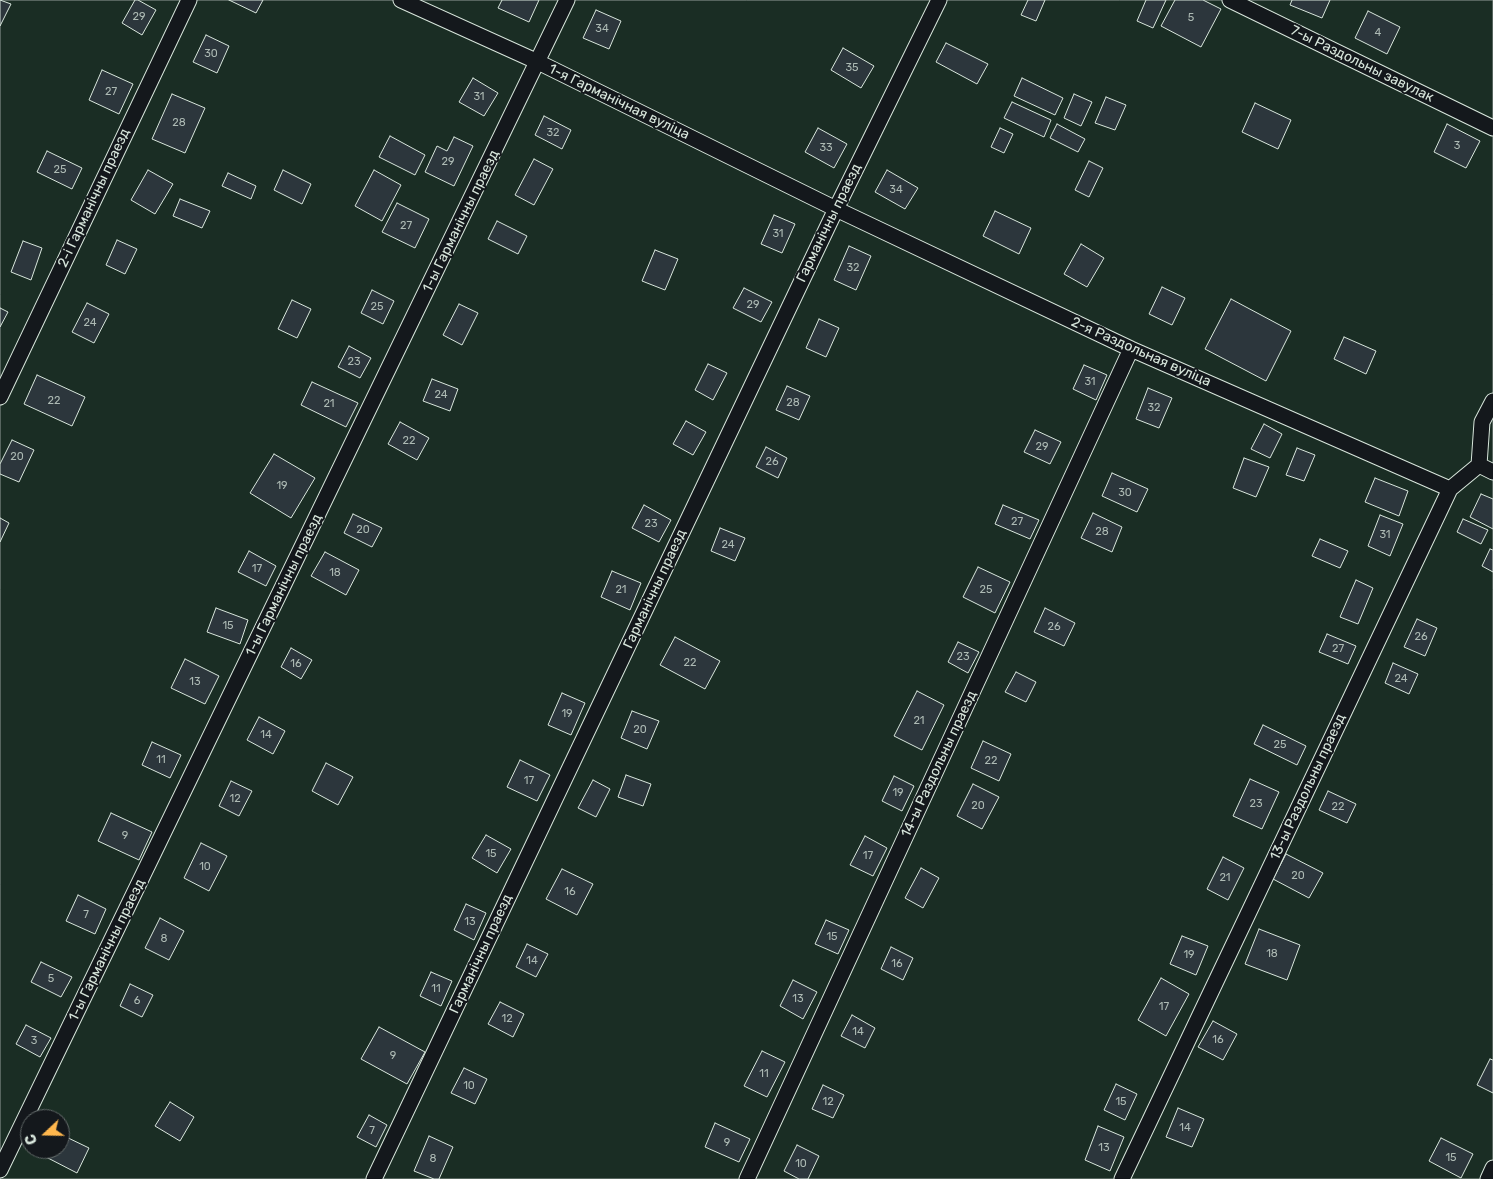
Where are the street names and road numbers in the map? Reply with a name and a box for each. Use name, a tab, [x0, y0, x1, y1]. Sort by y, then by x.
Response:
street label: 7-ы Раздольны завулак	[1288, 22, 1436, 106]
street label: 1-я Гарманічная вуліца	[546, 61, 692, 143]
street label: 2-і Гарманічны праезд	[54, 126, 134, 270]
street label: 1-ы Гарманічны праезд	[419, 147, 503, 295]
street label: Гарманічны праезд	[793, 161, 865, 285]
street label: 2-я Раздольная вуліца	[1068, 314, 1214, 390]
street label: 1-ы Гарманічны праезд	[242, 511, 326, 659]
street label: Гарманічны праезд	[620, 527, 690, 651]
street label: 14-ы Раздольны праезд	[898, 688, 980, 840]
street label: 13-ы Раздольны праезд	[1267, 711, 1349, 863]
street label: 1-ы Гарманічны праезд	[65, 876, 149, 1024]
street label: Гарманічны праезд	[446, 892, 516, 1016]

